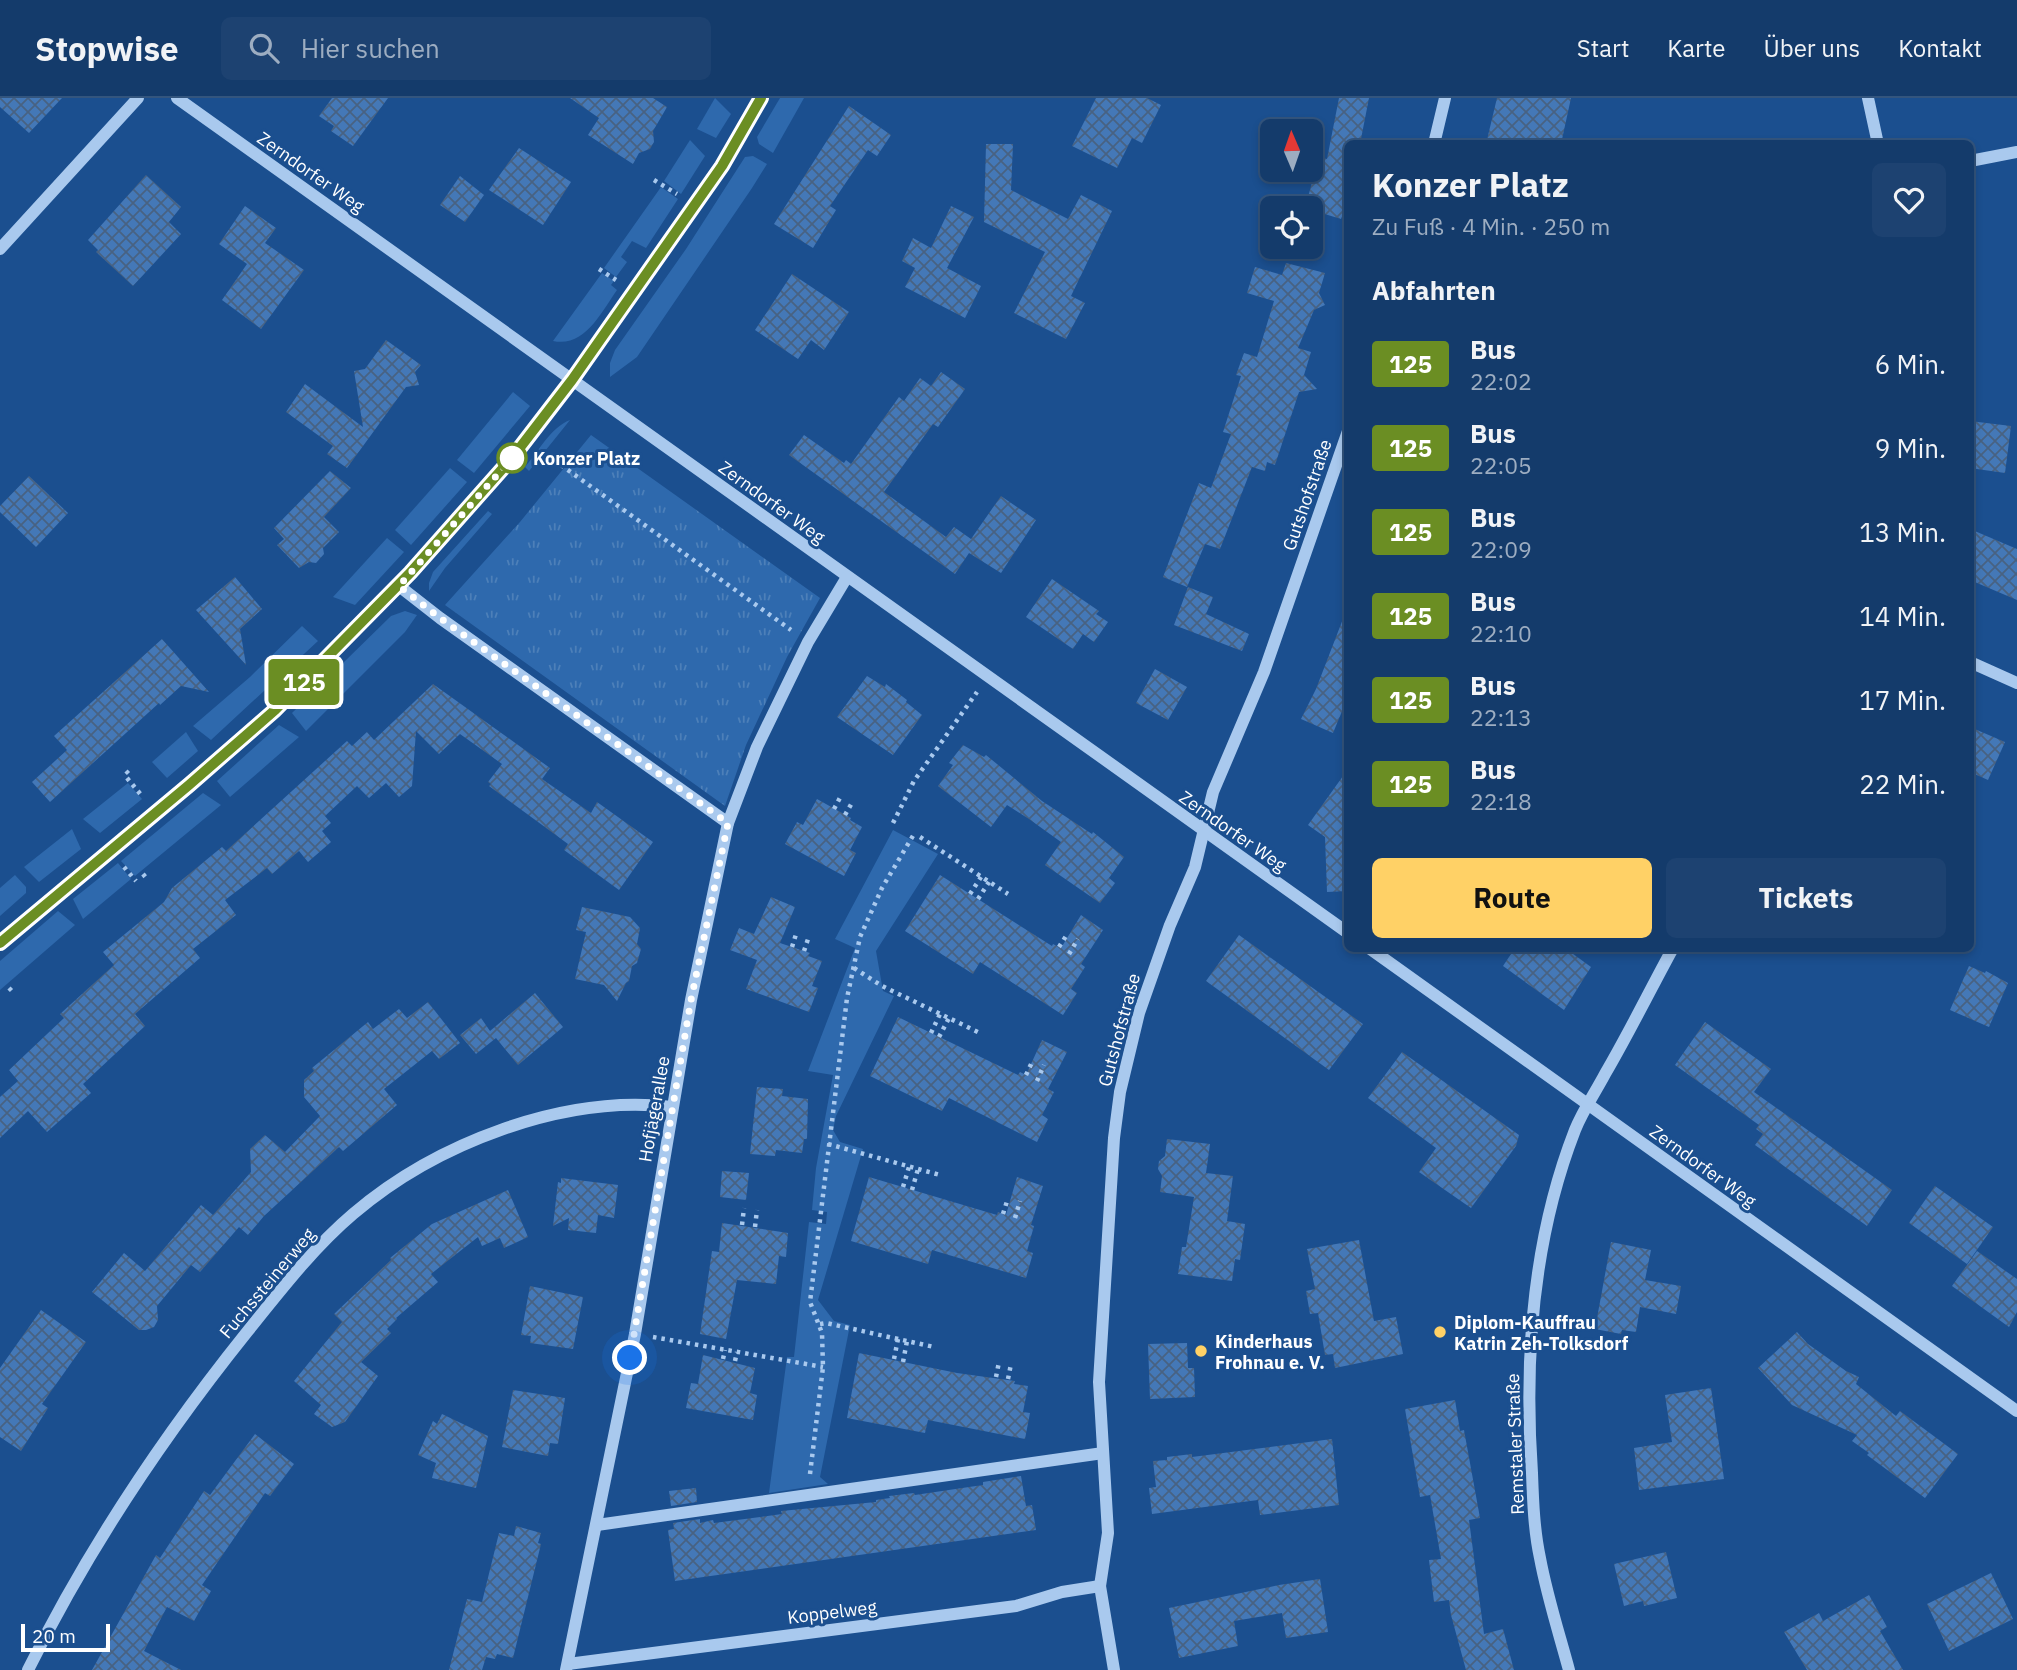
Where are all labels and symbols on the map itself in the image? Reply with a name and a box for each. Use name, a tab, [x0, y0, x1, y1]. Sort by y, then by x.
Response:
north arrow	[1260, 119, 1323, 182]
street label: Zerndorfer Weg	[253, 126, 370, 218]
street label: Gutshofstraße	[1277, 436, 1337, 554]
marker: Konzer Platz	[497, 443, 527, 473]
place label: Konzer Platz	[533, 447, 640, 470]
street label: Zerndorfer Weg	[714, 456, 830, 549]
line badge: 125	[264, 659, 344, 705]
street label: Zerndorfer Weg	[1175, 785, 1292, 877]
street label: Gutshofstraße	[1093, 971, 1145, 1089]
street label: Hofjägerallee	[633, 1054, 675, 1164]
street label: Zerndorfer Weg	[1645, 1120, 1761, 1213]
street label: Fuchssteinerweg	[214, 1223, 320, 1343]
place label: Diplom-Kauffrau Katrin Zeh-Tolksdorf	[1454, 1311, 1629, 1355]
marker: Diplom-Kauffrau Katrin Zeh-Tolksdorf	[1432, 1324, 1448, 1340]
place label: Kinderhaus Frohnau e. V.	[1215, 1330, 1325, 1374]
your location	[612, 1340, 647, 1375]
marker: Kinderhaus Frohnau e. V.	[1193, 1343, 1209, 1359]
street label: Remstaler Straße	[1501, 1373, 1529, 1515]
street label: Koppelweg	[786, 1595, 878, 1629]
scale bar	[21, 1621, 110, 1653]

